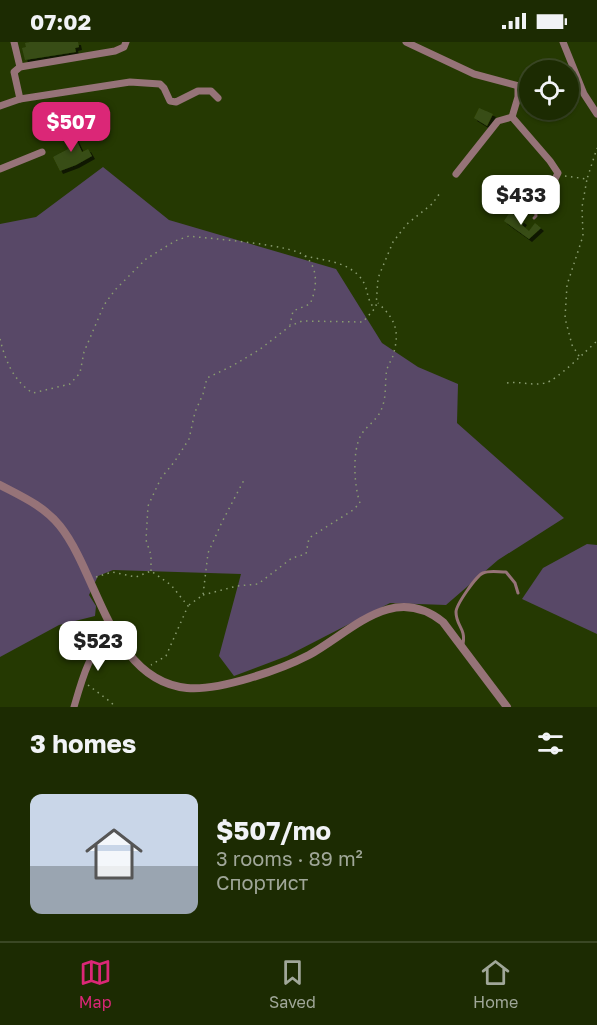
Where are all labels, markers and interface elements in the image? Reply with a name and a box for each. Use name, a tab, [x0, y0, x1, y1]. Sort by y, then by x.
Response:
text: 07:02	[30, 8, 91, 35]
map controls	[519, 60, 579, 120]
button: locate	[519, 60, 579, 120]
pin: $507	[35, 102, 107, 153]
text: $507	[46, 109, 96, 133]
pin: $433	[485, 175, 557, 226]
text: $433	[496, 182, 546, 206]
pin: $523	[62, 621, 134, 672]
text: $523	[73, 628, 123, 652]
icon: filters	[534, 727, 567, 760]
text: 3 homes	[30, 728, 136, 759]
text: $507/mo	[216, 815, 331, 846]
icon: home	[78, 818, 150, 890]
text: 3 rooms · 89 m²	[216, 846, 363, 870]
text: Спортист	[216, 870, 308, 894]
tab: Map	[79, 956, 112, 1012]
tab: Saved	[269, 956, 316, 1012]
tab: Home	[473, 956, 518, 1012]

